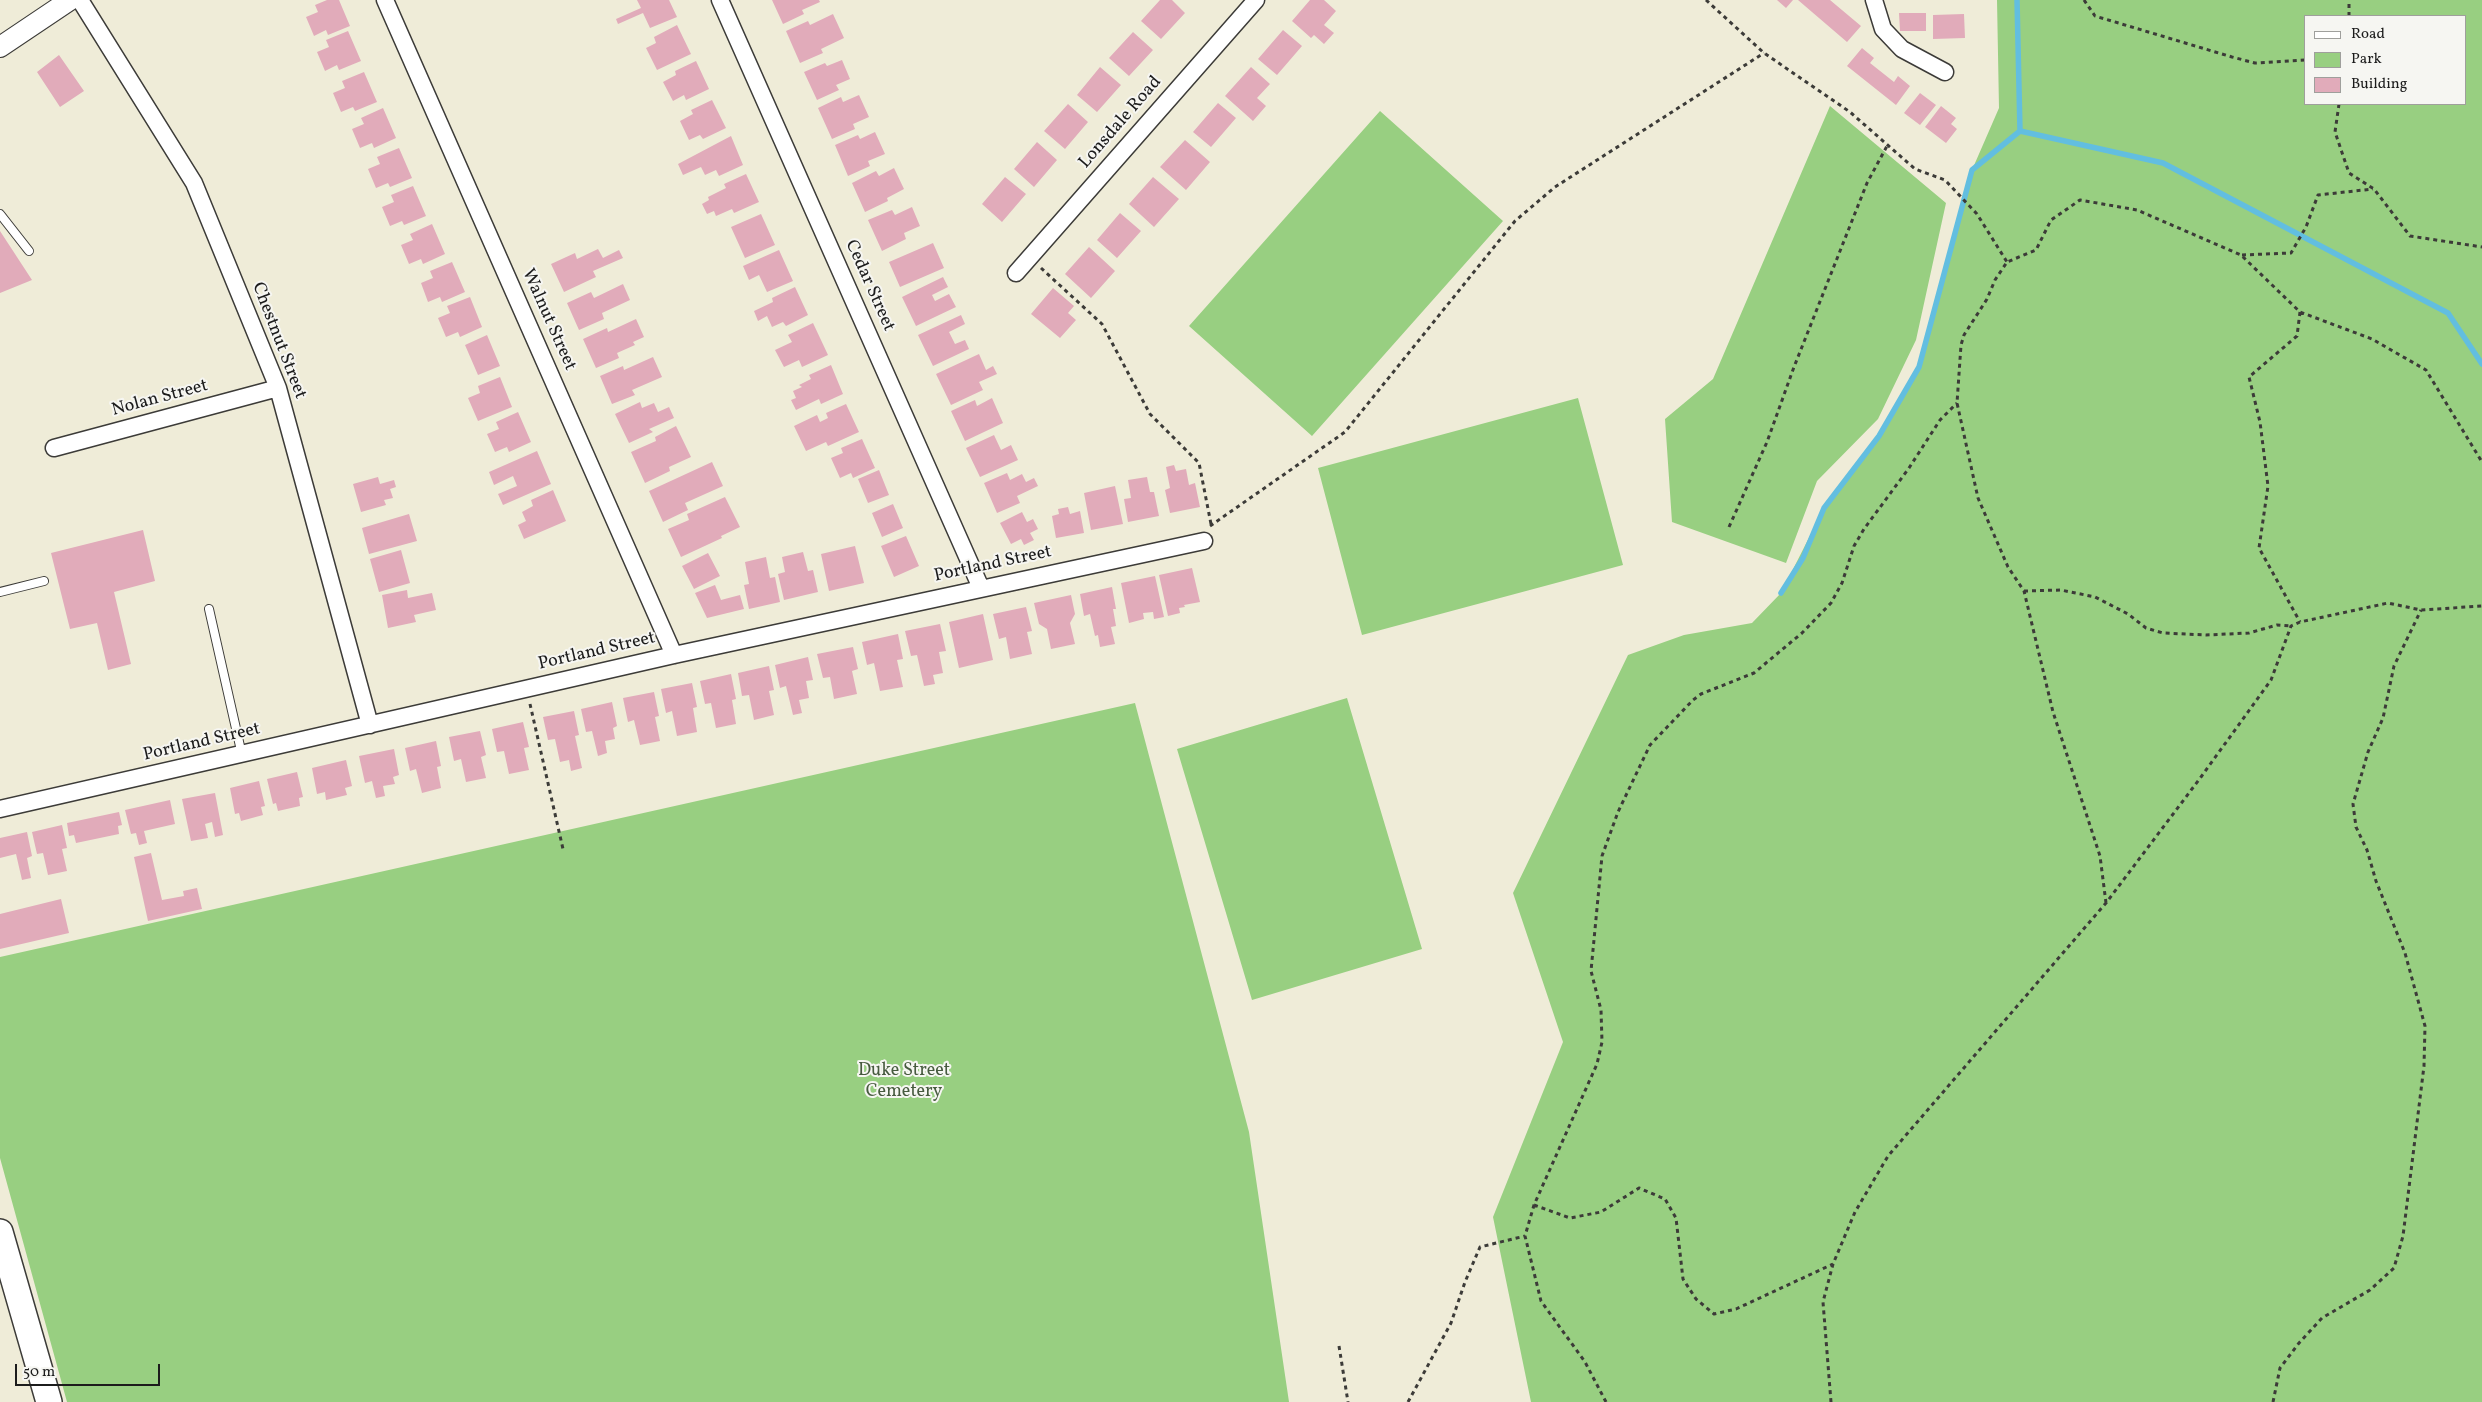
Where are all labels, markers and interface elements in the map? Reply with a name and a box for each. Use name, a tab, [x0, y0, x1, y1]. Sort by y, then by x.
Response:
legend	[2304, 15, 2467, 105]
text: Road	[2351, 24, 2385, 45]
text: Park	[2351, 49, 2382, 70]
street label: Lonsdale Road	[1075, 72, 1167, 174]
text: Building	[2351, 74, 2407, 95]
street label: Cedar Street	[839, 237, 899, 335]
street label: Walnut Street	[516, 266, 580, 374]
street label: Chestnut Street	[246, 280, 310, 402]
street label: Nolan Street	[110, 376, 210, 422]
street label: Portland Street	[932, 542, 1054, 588]
street label: Portland Street	[536, 628, 658, 676]
street label: Portland Street	[141, 719, 263, 767]
park label: Duke Street Cemetery	[858, 1061, 950, 1104]
scale bar	[18, 1354, 162, 1386]
text: 50 m	[23, 1362, 55, 1383]

